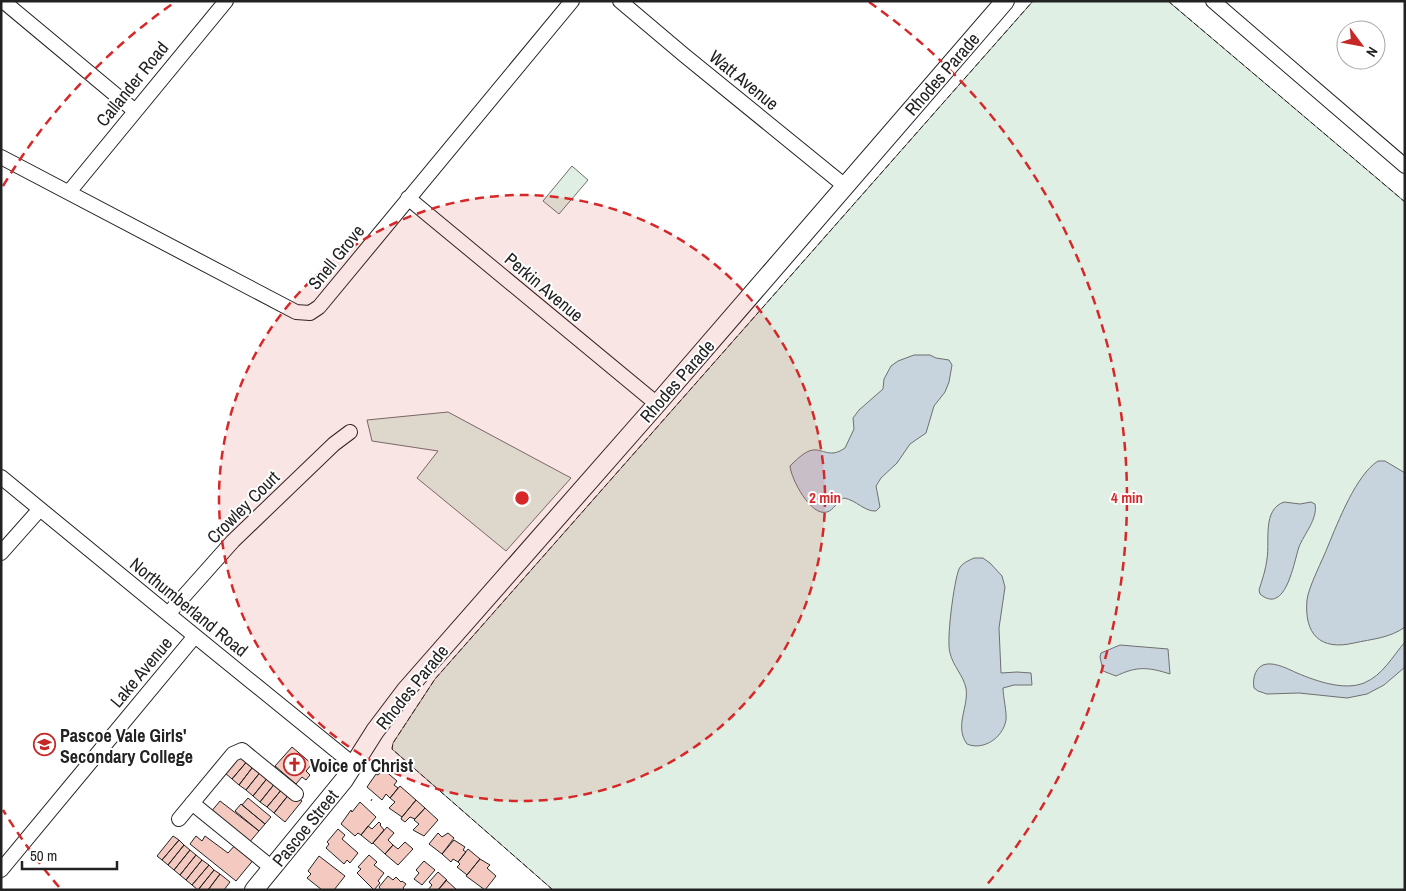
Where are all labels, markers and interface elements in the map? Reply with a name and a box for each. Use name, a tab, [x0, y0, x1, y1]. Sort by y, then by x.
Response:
north arrow	[1336, 20, 1386, 70]
street label: Rhodes Parade	[899, 27, 985, 121]
street label: Callander Road	[90, 36, 174, 132]
street label: Watt Avenue	[704, 44, 784, 116]
text: N	[1362, 44, 1382, 60]
street label: Snell Grove	[302, 219, 370, 295]
street label: Perkin Avenue	[499, 247, 589, 327]
street label: Rhodes Parade	[634, 334, 720, 428]
street label: Crowley Court	[201, 465, 285, 549]
text: 2 min	[809, 487, 841, 508]
text: 4 min	[1111, 487, 1143, 508]
centre of rings	[513, 489, 531, 507]
street label: Northumberland Road	[125, 552, 253, 662]
street label: Lake Avenue	[104, 631, 178, 713]
street label: Rhodes Parade	[370, 639, 454, 735]
place label: Pascoe Vale Girls' Secondary College	[60, 723, 193, 769]
school or university icon: Pascoe Vale Girls' Secondary College	[32, 733, 56, 757]
church icon: Voice of Christ	[282, 753, 306, 777]
place label: Voice of Christ	[310, 753, 413, 778]
street label: Pascoe Street	[266, 784, 344, 872]
scale bar	[22, 838, 118, 870]
text: 50 m	[30, 845, 57, 866]

